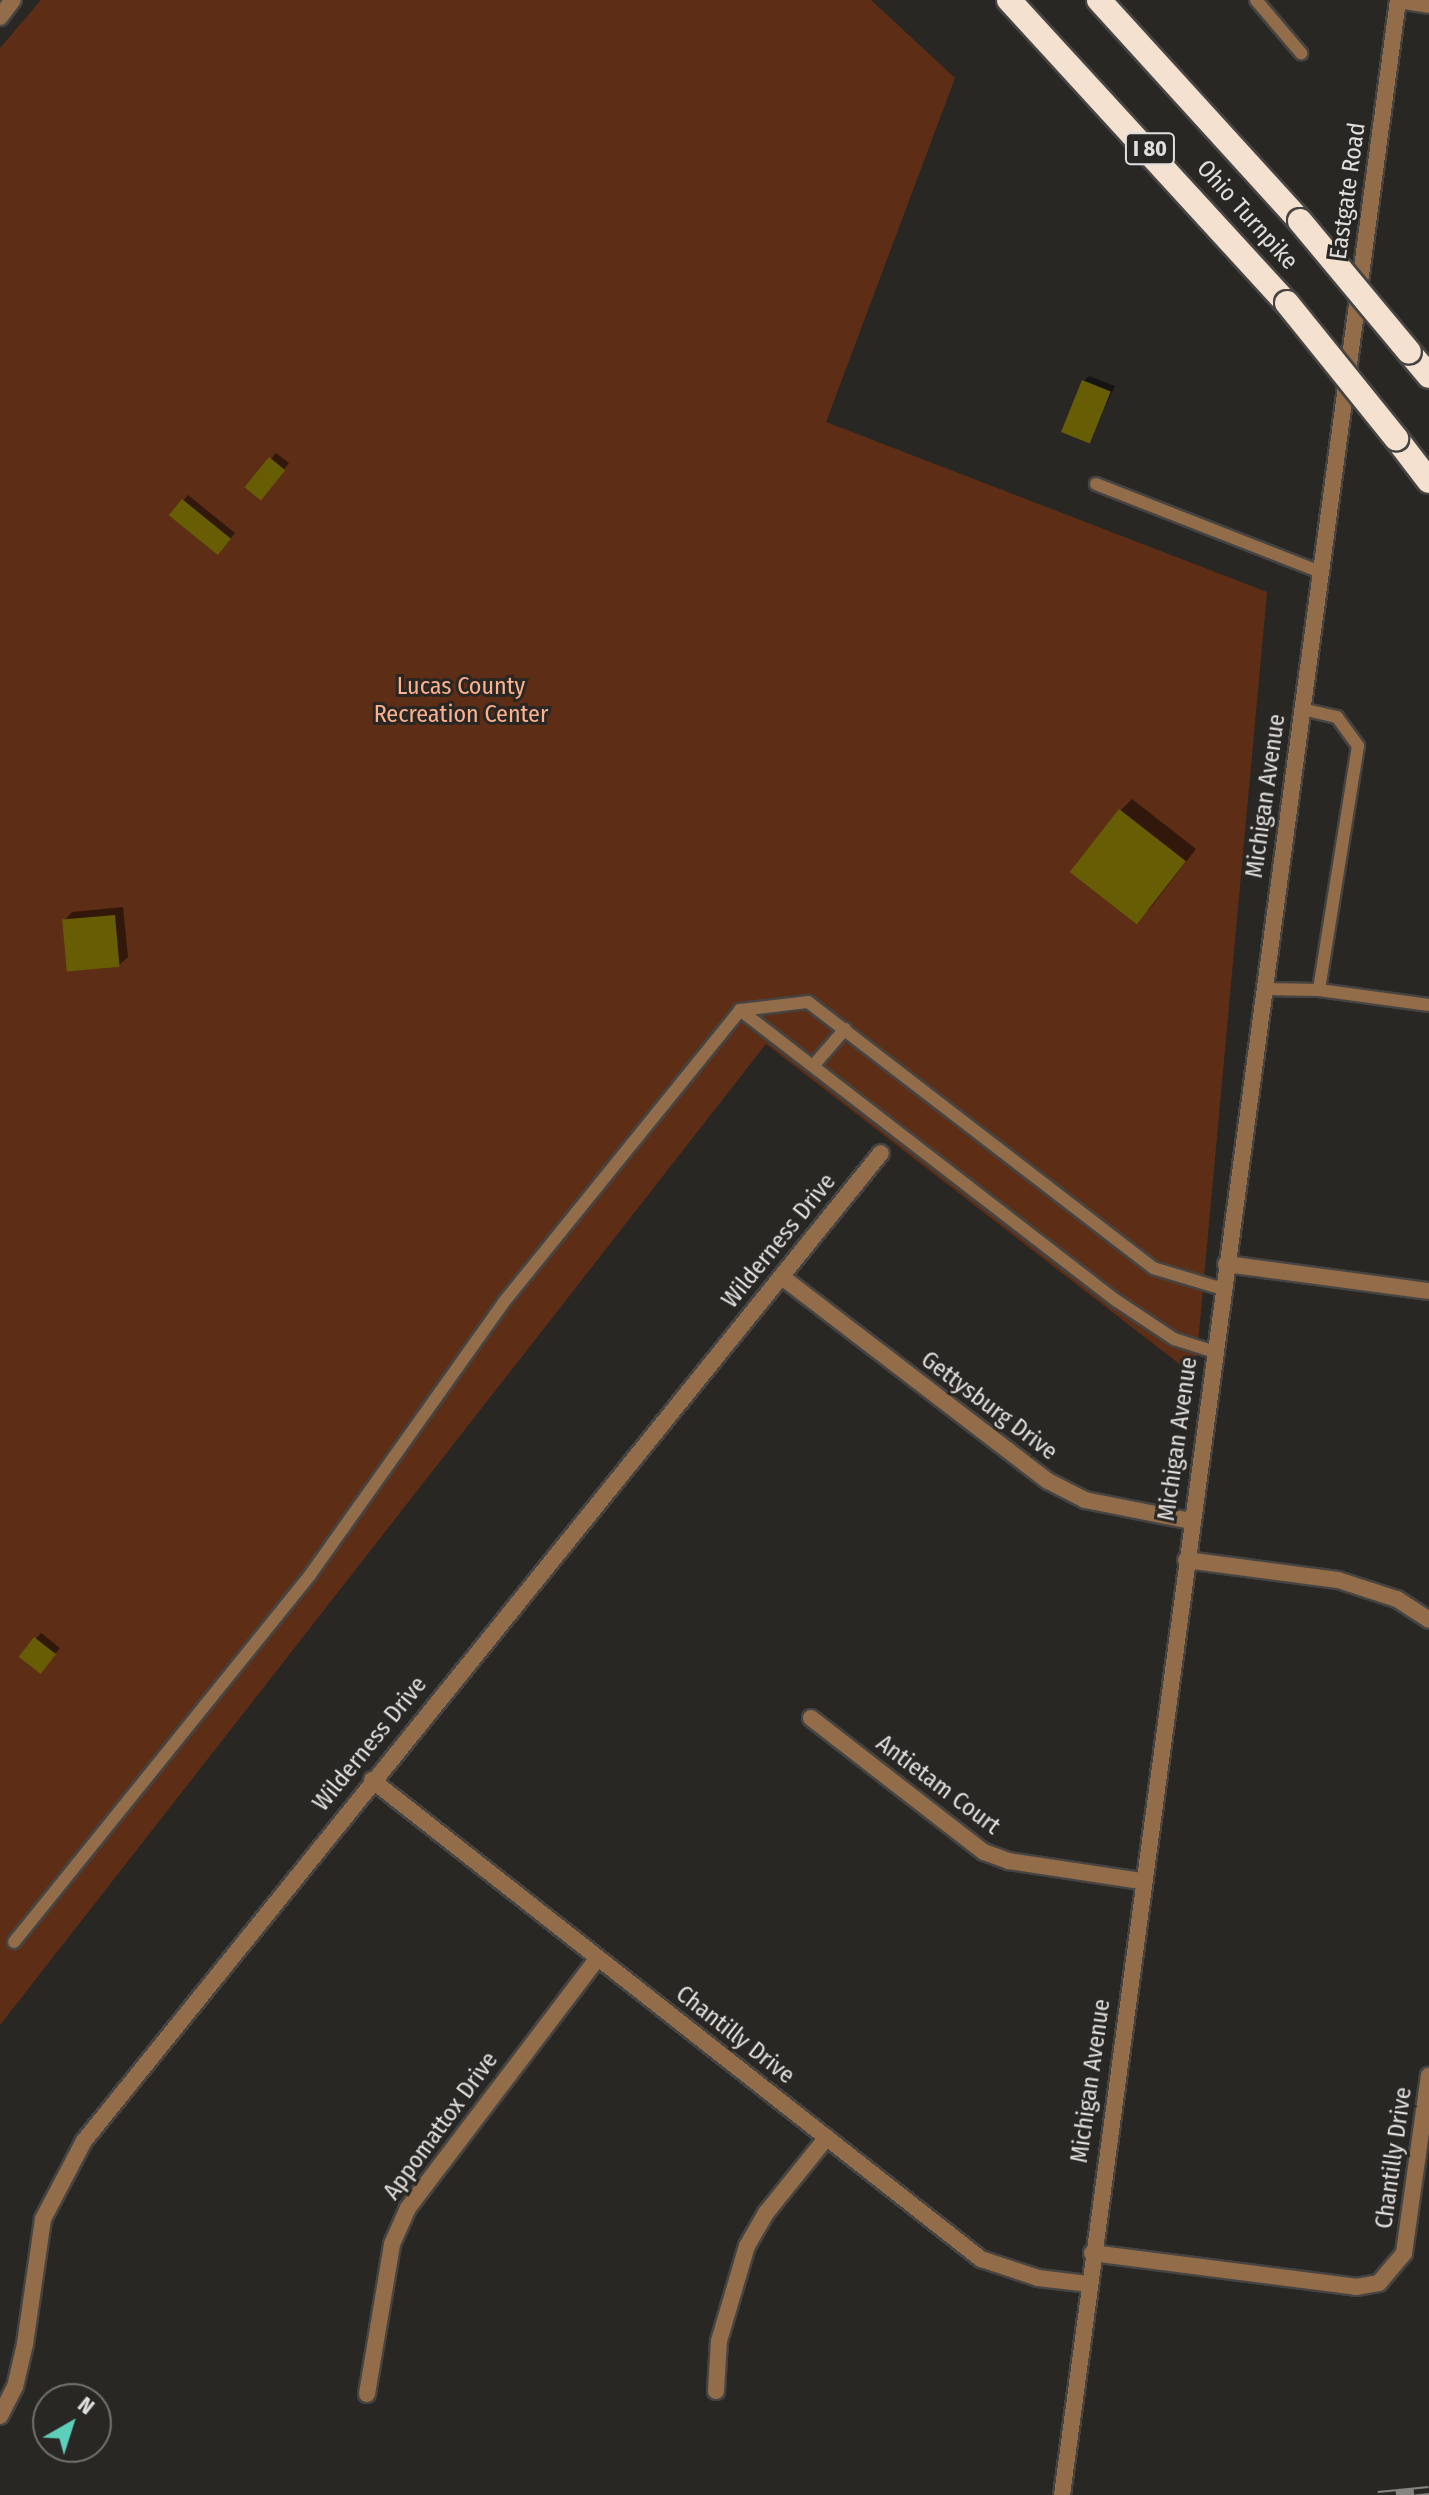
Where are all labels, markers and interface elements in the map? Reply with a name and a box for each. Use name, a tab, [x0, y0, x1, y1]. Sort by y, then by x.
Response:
street label: Eastgate Road	[1324, 121, 1372, 261]
road number: I 80	[1124, 131, 1176, 167]
street label: Ohio Turnpike	[1190, 154, 1304, 276]
park label: Lucas County Recreation Center	[374, 673, 548, 729]
street label: Michigan Avenue	[1240, 712, 1292, 880]
street label: Wilderness Drive	[716, 1168, 842, 1314]
street label: Gettysburg Drive	[915, 1345, 1063, 1467]
street label: Michigan Avenue	[1152, 1355, 1204, 1523]
street label: Wilderness Drive	[307, 1671, 433, 1817]
street label: Antietam Court	[870, 1729, 1006, 1841]
street label: Chantilly Drive	[670, 1980, 800, 2090]
street label: Michigan Avenue	[1065, 1997, 1117, 2165]
street label: Appomattox Drive	[378, 2046, 504, 2206]
street label: Chantilly Drive	[1370, 2085, 1418, 2231]
north arrow	[32, 2383, 112, 2463]
text: N	[73, 2391, 100, 2420]

